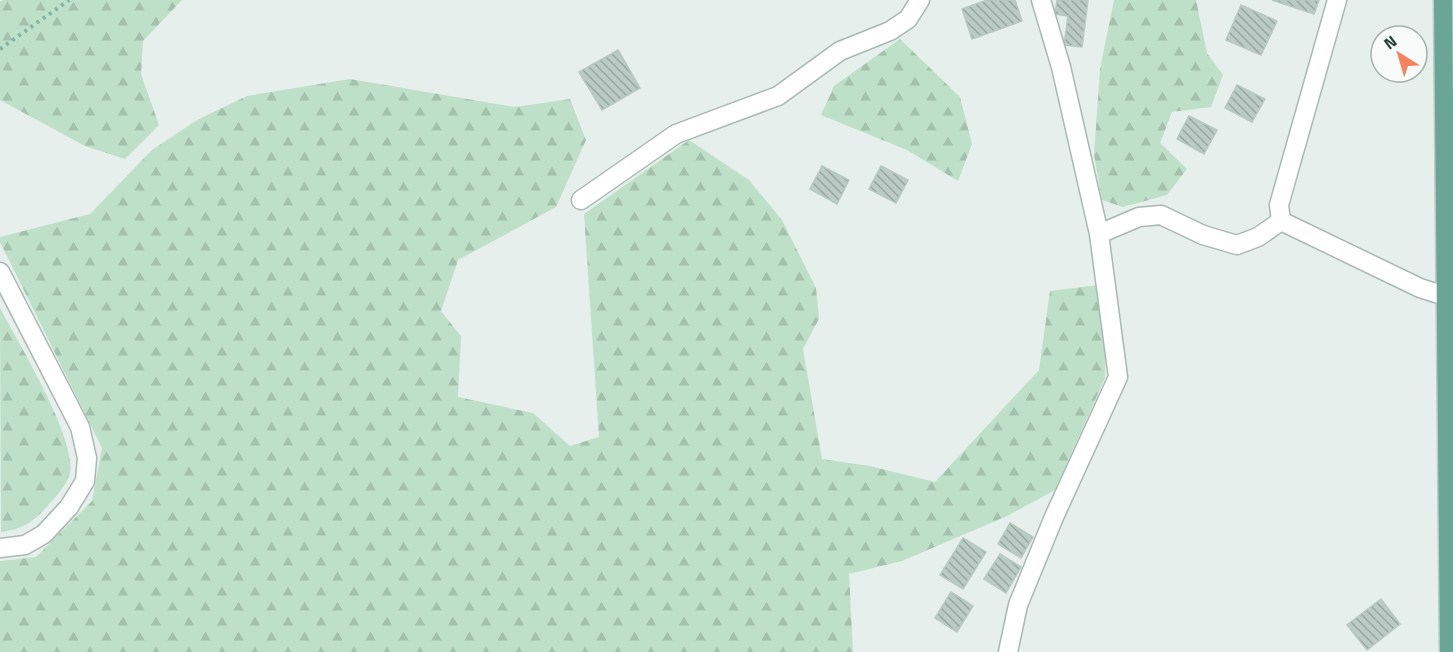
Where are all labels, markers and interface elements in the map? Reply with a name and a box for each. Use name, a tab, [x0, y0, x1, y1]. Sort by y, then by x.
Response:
north arrow	[1369, 24, 1429, 84]
text: N	[1378, 29, 1402, 55]

